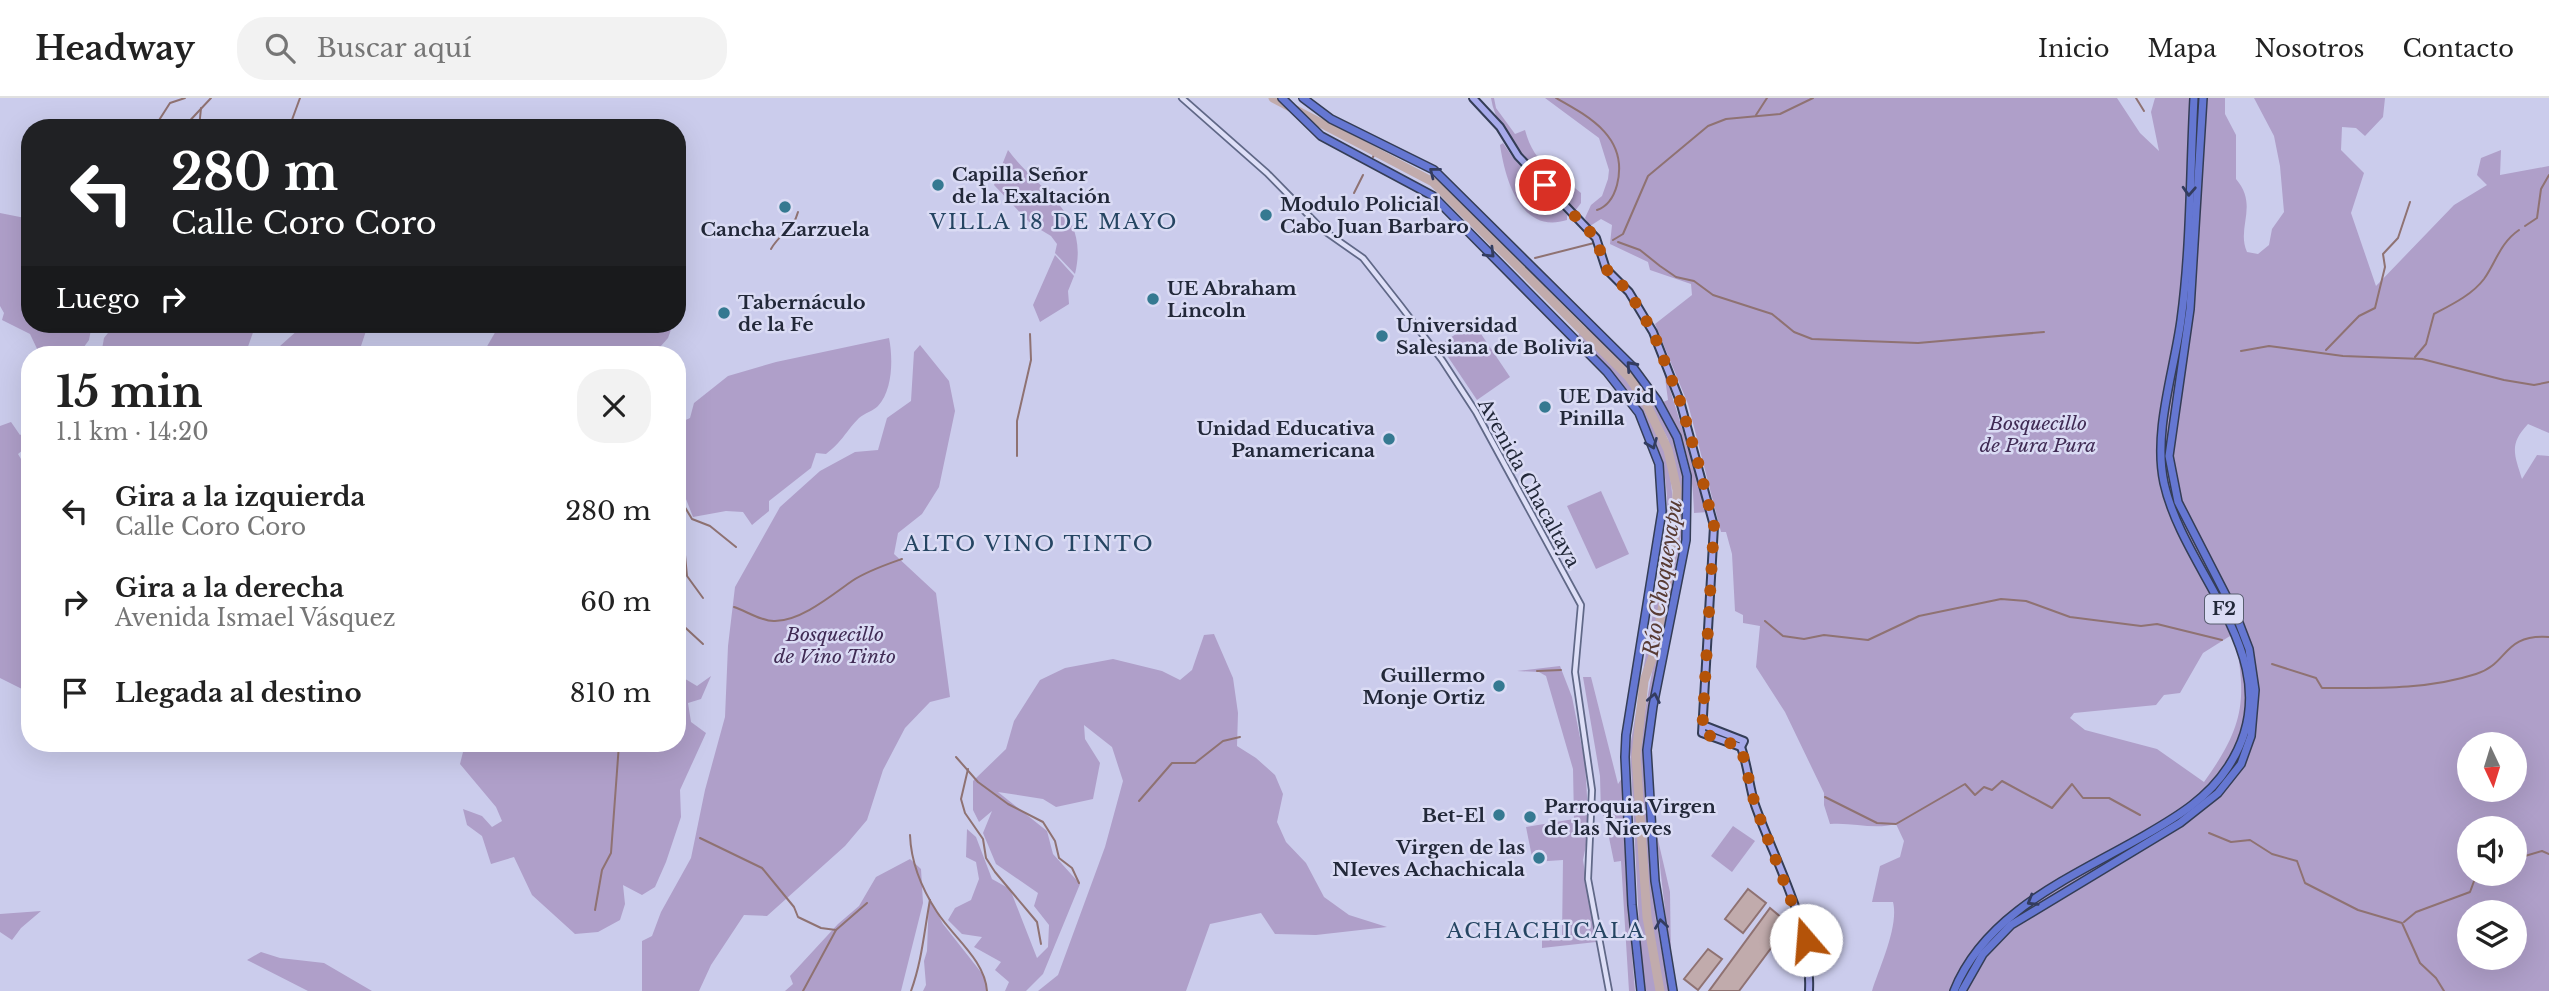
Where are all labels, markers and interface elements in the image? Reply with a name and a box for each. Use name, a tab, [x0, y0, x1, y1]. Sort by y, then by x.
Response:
search box	[237, 17, 727, 80]
text: Headway	[35, 28, 195, 69]
icon: search	[261, 29, 299, 67]
text: Buscar aquí	[317, 32, 471, 64]
text: Inicio	[2038, 34, 2109, 63]
text: Mapa	[2147, 34, 2216, 63]
text: Nosotros	[2254, 34, 2365, 63]
text: Contacto	[2403, 34, 2514, 63]
text: 280 m	[171, 142, 338, 203]
icon: left	[56, 147, 147, 238]
pin	[1515, 155, 1575, 215]
place label: Capilla Señor de la Exaltación	[952, 163, 1111, 208]
icon: arrive	[1526, 166, 1564, 204]
one-way arrow	[1430, 168, 1442, 181]
marker: Capilla Señor de la Exaltación	[930, 177, 946, 193]
one-way arrow	[2182, 185, 2197, 196]
place label: Modulo Policial Cabo Juan Barbaro	[1280, 193, 1469, 238]
marker: Cancha Zarzuela	[777, 199, 793, 215]
text: Calle Coro Coro	[171, 203, 437, 243]
marker: Modulo Policial Cabo Juan Barbaro	[1258, 207, 1274, 223]
district label: VILLA 18 DE MAYO	[929, 209, 1178, 235]
place label: Cancha Zarzuela	[700, 218, 870, 241]
one-way arrow	[1482, 245, 1495, 258]
place label: UE Abraham Lincoln	[1167, 277, 1297, 322]
icon: right	[154, 280, 192, 318]
text: Luego	[56, 283, 140, 315]
place label: Tabernáculo de la Fe	[738, 291, 866, 336]
marker: UE Abraham Lincoln	[1145, 291, 1161, 307]
marker: Tabernáculo de la Fe	[716, 305, 732, 321]
place label: Universidad Salesiana de Bolivia	[1396, 314, 1594, 359]
marker: Universidad Salesiana de Bolivia	[1374, 328, 1390, 344]
one-way arrow	[1627, 361, 1639, 374]
text: 15 min	[56, 366, 203, 418]
button: close	[577, 369, 651, 443]
place label: UE David Pinilla	[1559, 385, 1655, 430]
street label: Avenida Chacaltaya	[1473, 394, 1585, 572]
marker: UE David Pinilla	[1537, 399, 1553, 415]
park label: Bosquecillo de Pura Pura	[1980, 412, 2096, 457]
place label: Unidad Educativa Panamericana	[1197, 417, 1375, 462]
text: 1.1 km · 14:20	[56, 418, 209, 446]
marker: Unidad Educativa Panamericana	[1381, 431, 1397, 447]
one-way arrow	[1643, 437, 1657, 449]
text: Gira a la izquierda	[115, 481, 365, 513]
icon: left	[56, 492, 94, 530]
text: 280 m	[565, 495, 651, 527]
water label: Río Choqueyapu	[1638, 498, 1688, 659]
text: Calle Coro Coro	[115, 513, 306, 541]
district label: ALTO VINO TINTO	[902, 531, 1155, 557]
text: Gira a la derecha	[115, 572, 344, 604]
icon: right	[56, 583, 94, 621]
text: 60 m	[580, 586, 651, 618]
road number: F2	[2205, 594, 2243, 624]
text: Avenida Ismael Vásquez	[115, 604, 396, 632]
park label: Bosquecillo de Vino Tinto	[774, 623, 896, 668]
place label: Guillermo Monje Ortiz	[1363, 664, 1485, 709]
icon: arrive	[56, 674, 94, 712]
text: Llegada al destino	[115, 677, 362, 709]
text: 810 m	[570, 677, 651, 709]
marker: Guillermo Monje Ortiz	[1491, 678, 1507, 694]
one-way arrow	[1646, 692, 1661, 704]
north arrow	[2457, 732, 2527, 802]
map controls	[2457, 732, 2527, 970]
place label: Parroquia Virgen de las Nieves	[1544, 795, 1716, 840]
place label: Bet-El	[1422, 804, 1485, 827]
marker: Bet-El	[1491, 807, 1507, 823]
marker: Parroquia Virgen de las Nieves	[1522, 809, 1538, 825]
button: sound	[2457, 816, 2527, 886]
place label: Virgen de las NIeves Achachicala	[1332, 836, 1525, 881]
marker: Virgen de las NIeves Achachicala	[1531, 850, 1547, 866]
one-way arrow	[2027, 893, 2040, 906]
button: layers	[2457, 900, 2527, 970]
position arrow	[1769, 903, 1843, 977]
district label: ACHACHICALA	[1445, 918, 1646, 944]
one-way arrow	[1654, 918, 1669, 930]

